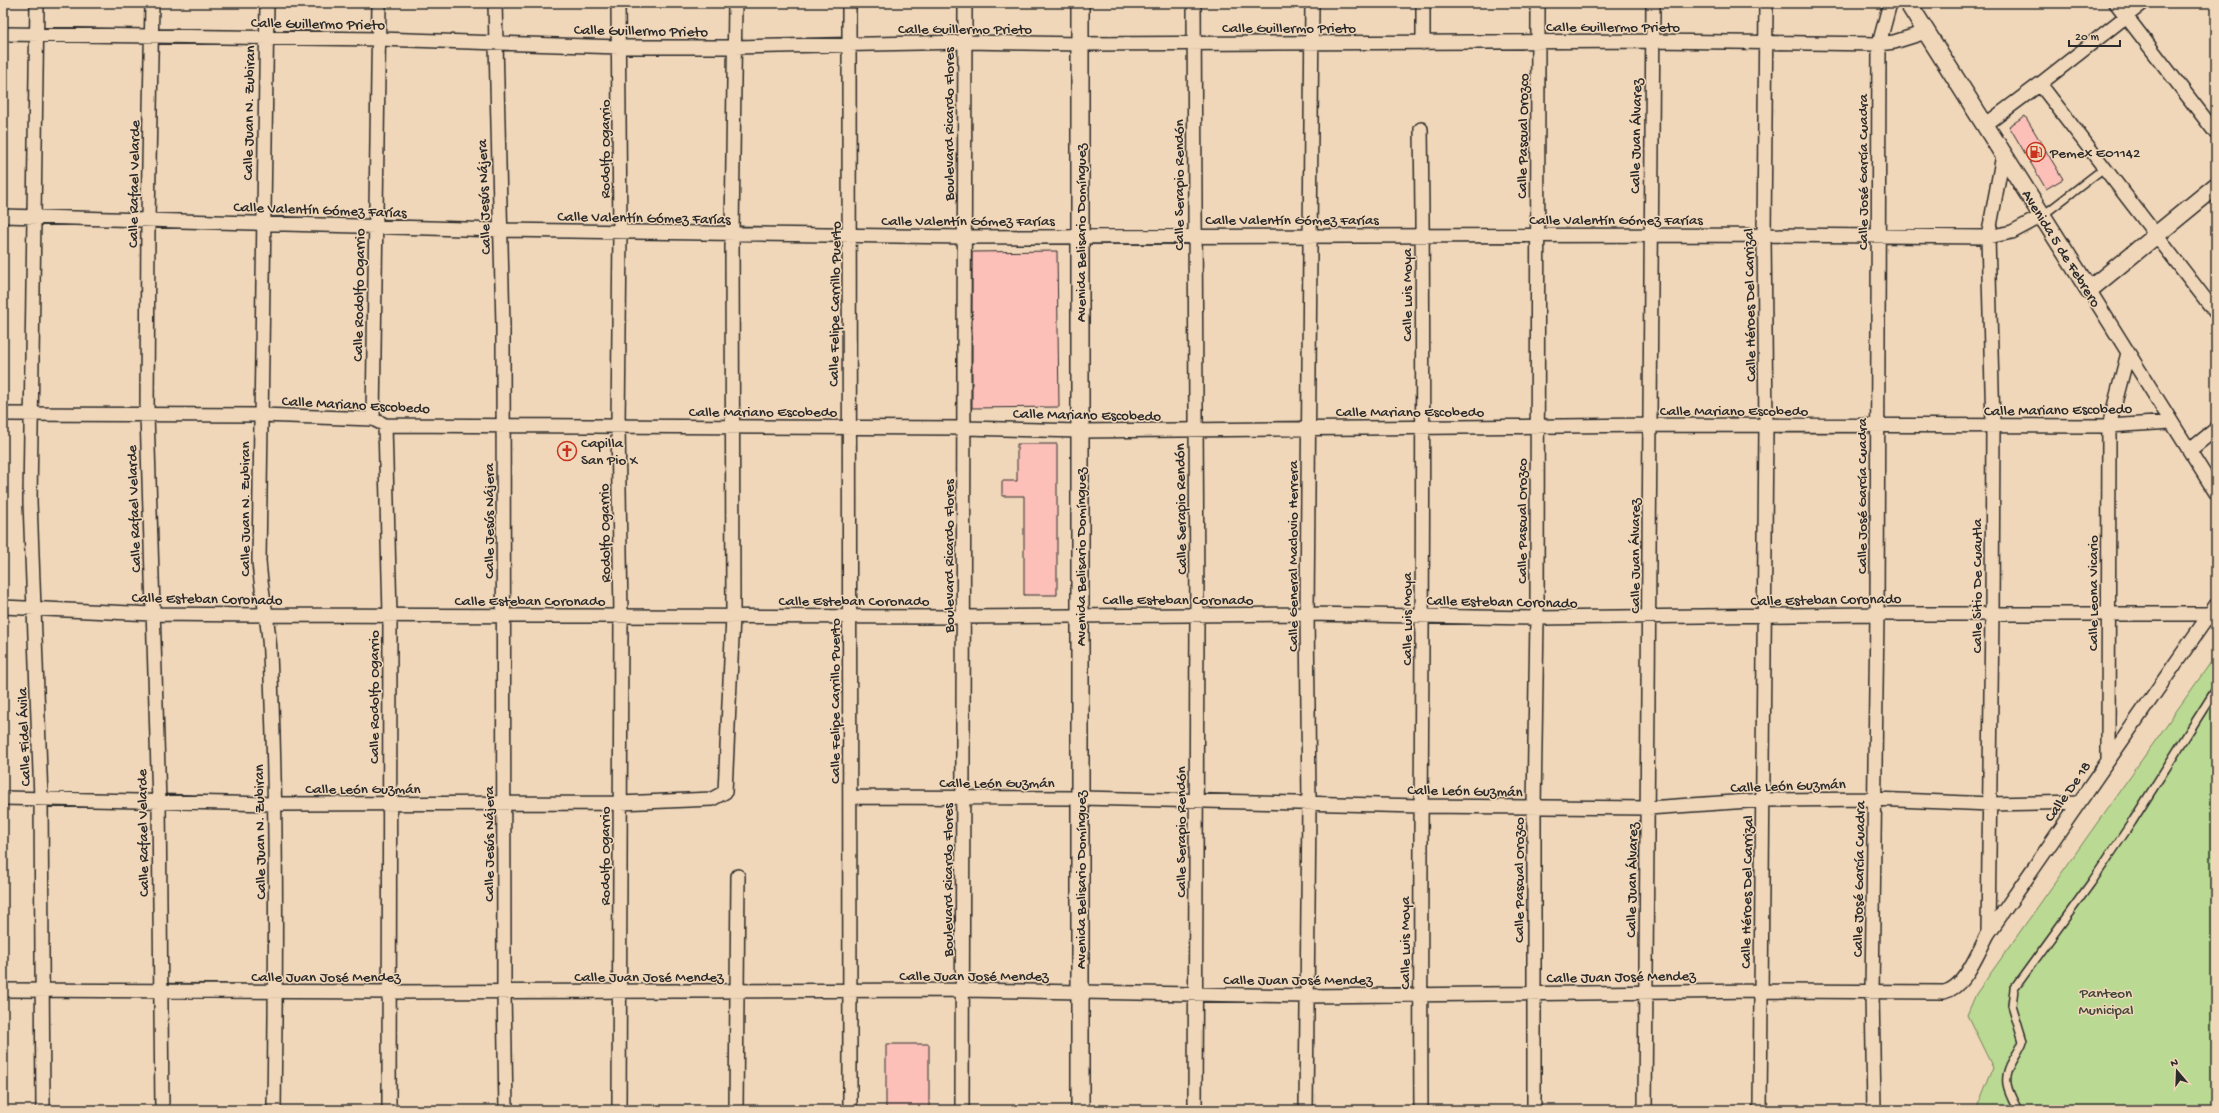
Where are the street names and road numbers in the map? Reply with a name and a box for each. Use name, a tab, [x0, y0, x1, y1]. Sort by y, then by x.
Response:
street label: Calle Guillermo Prieto	[251, 15, 385, 35]
street label: Calle Guillermo Prieto	[1546, 19, 1680, 37]
street label: Calle Guillermo Prieto	[1222, 20, 1356, 38]
street label: Calle Guillermo Prieto	[898, 21, 1032, 39]
street label: Calle Guillermo Prieto	[574, 22, 708, 42]
street label: Calle Juan N. Zubiran	[240, 45, 260, 181]
street label: Boulevard Ricardo Flores	[941, 47, 959, 202]
street label: Calle Pascual Orozco	[1514, 73, 1534, 199]
street label: Calle Juan Álvarez	[1627, 78, 1647, 194]
street label: Calle José García Cuadra	[1855, 93, 1873, 250]
street label: Rodolfo Ogarrio	[597, 99, 615, 199]
street label: Calle Serapio Rendón	[1171, 119, 1189, 251]
street label: Calle Rafael Velarde	[125, 120, 145, 248]
street label: Calle Jesús Nájera	[474, 138, 496, 255]
street label: Avenida Belisario Domínguez	[1073, 143, 1091, 322]
street label: Avenida 5 de Febrero	[2017, 187, 2104, 311]
street label: Calle Valentín Gómez Farías	[233, 199, 407, 223]
street label: Calle Valentín Gómez Farías	[557, 208, 731, 230]
street label: Calle Valentín Gómez Farías	[1205, 212, 1379, 230]
street label: Calle Valentín Gómez Farías	[1529, 212, 1703, 230]
street label: Calle Valentín Gómez Farías	[881, 213, 1055, 231]
street label: Calle Felipe Carrillo Puerto	[826, 221, 846, 387]
street label: Calle Rodolfo Ogarrio	[350, 228, 370, 362]
street label: Calle Héroes Del Carrizal	[1741, 228, 1761, 382]
street label: Calle Luis Moya	[1399, 248, 1417, 342]
street label: Calle Mariano Escobedo	[281, 393, 431, 419]
street label: Calle Mariano Escobedo	[1984, 401, 2133, 421]
street label: Calle Mariano Escobedo	[1660, 403, 1808, 421]
street label: Calle Mariano Escobedo	[689, 404, 837, 422]
street label: Calle Mariano Escobedo	[1336, 404, 1484, 422]
street label: Calle Mariano Escobedo	[1013, 406, 1162, 426]
street label: Calle José García Cuadra	[1854, 417, 1872, 574]
street label: Calle Juan N. Zubiran	[237, 441, 255, 577]
street label: Calle Serapio Rendón	[1172, 443, 1192, 575]
street label: Calle Rafael Velarde	[124, 445, 146, 573]
street label: Calle Pascual Orozco	[1514, 458, 1532, 584]
street label: Calle General Maclovio Herrera	[1285, 460, 1303, 652]
street label: Calle Jesús Nájera	[481, 463, 499, 579]
street label: Avenida Belisario Domínguez	[1073, 467, 1091, 646]
street label: Boulevard Ricardo Flores	[941, 479, 959, 634]
street label: Rodolfo Ogarrio	[596, 483, 616, 583]
street label: Calle Juan Álvarez	[1627, 498, 1645, 614]
street label: Calle Sitio De Cuautla	[1969, 518, 1987, 653]
street label: Calle Leona Vicario	[2085, 535, 2103, 651]
street label: Calle Luis Moya	[1399, 572, 1417, 666]
street label: Calle Esteban Coronado	[131, 590, 283, 610]
street label: Calle Esteban Coronado	[1750, 591, 1902, 611]
street label: Calle Esteban Coronado	[1102, 592, 1254, 610]
street label: Calle Esteban Coronado	[454, 593, 606, 611]
street label: Calle Esteban Coronado	[778, 593, 930, 611]
street label: Calle Esteban Coronado	[1426, 593, 1578, 613]
street label: Calle Felipe Carrillo Puerto	[827, 618, 845, 784]
street label: Calle Rodolfo Ogarrio	[366, 630, 384, 764]
street label: Calle Fidel Ávila	[14, 686, 36, 787]
street label: Calle De 18	[2041, 758, 2096, 826]
street label: Calle Juan N. Zubiran	[251, 764, 271, 900]
street label: Calle Serapio Rendón	[1173, 766, 1191, 898]
street label: Calle Rafael Velarde	[134, 769, 154, 897]
street label: Calle León Guzmán	[939, 775, 1055, 793]
street label: Calle León Guzmán	[1730, 776, 1846, 798]
street label: Calle León Guzmán	[305, 781, 421, 799]
street label: Calle León Guzmán	[1407, 782, 1523, 802]
street label: Calle Jesús Nájera	[481, 786, 499, 902]
street label: Avenida Belisario Domínguez	[1073, 790, 1091, 969]
street label: Calle José García Cuadra	[1850, 800, 1870, 957]
street label: Boulevard Ricardo Flores	[940, 803, 958, 958]
street label: Rodolfo Ogarrio	[597, 806, 615, 906]
street label: Calle Héroes Del Carrizal	[1738, 815, 1758, 969]
street label: Calle Pascual Orozco	[1511, 817, 1529, 943]
street label: Calle Juan Álvarez	[1623, 822, 1643, 938]
street label: Calle Luis Moya	[1397, 896, 1415, 990]
street label: Calle Juan José Mendez	[899, 968, 1049, 986]
street label: Calle Juan José Mendez	[1546, 968, 1696, 988]
street label: Calle Juan José Mendez	[251, 969, 401, 987]
street label: Calle Juan José Mendez	[574, 969, 724, 987]
street label: Calle Juan José Mendez	[1223, 972, 1373, 990]

